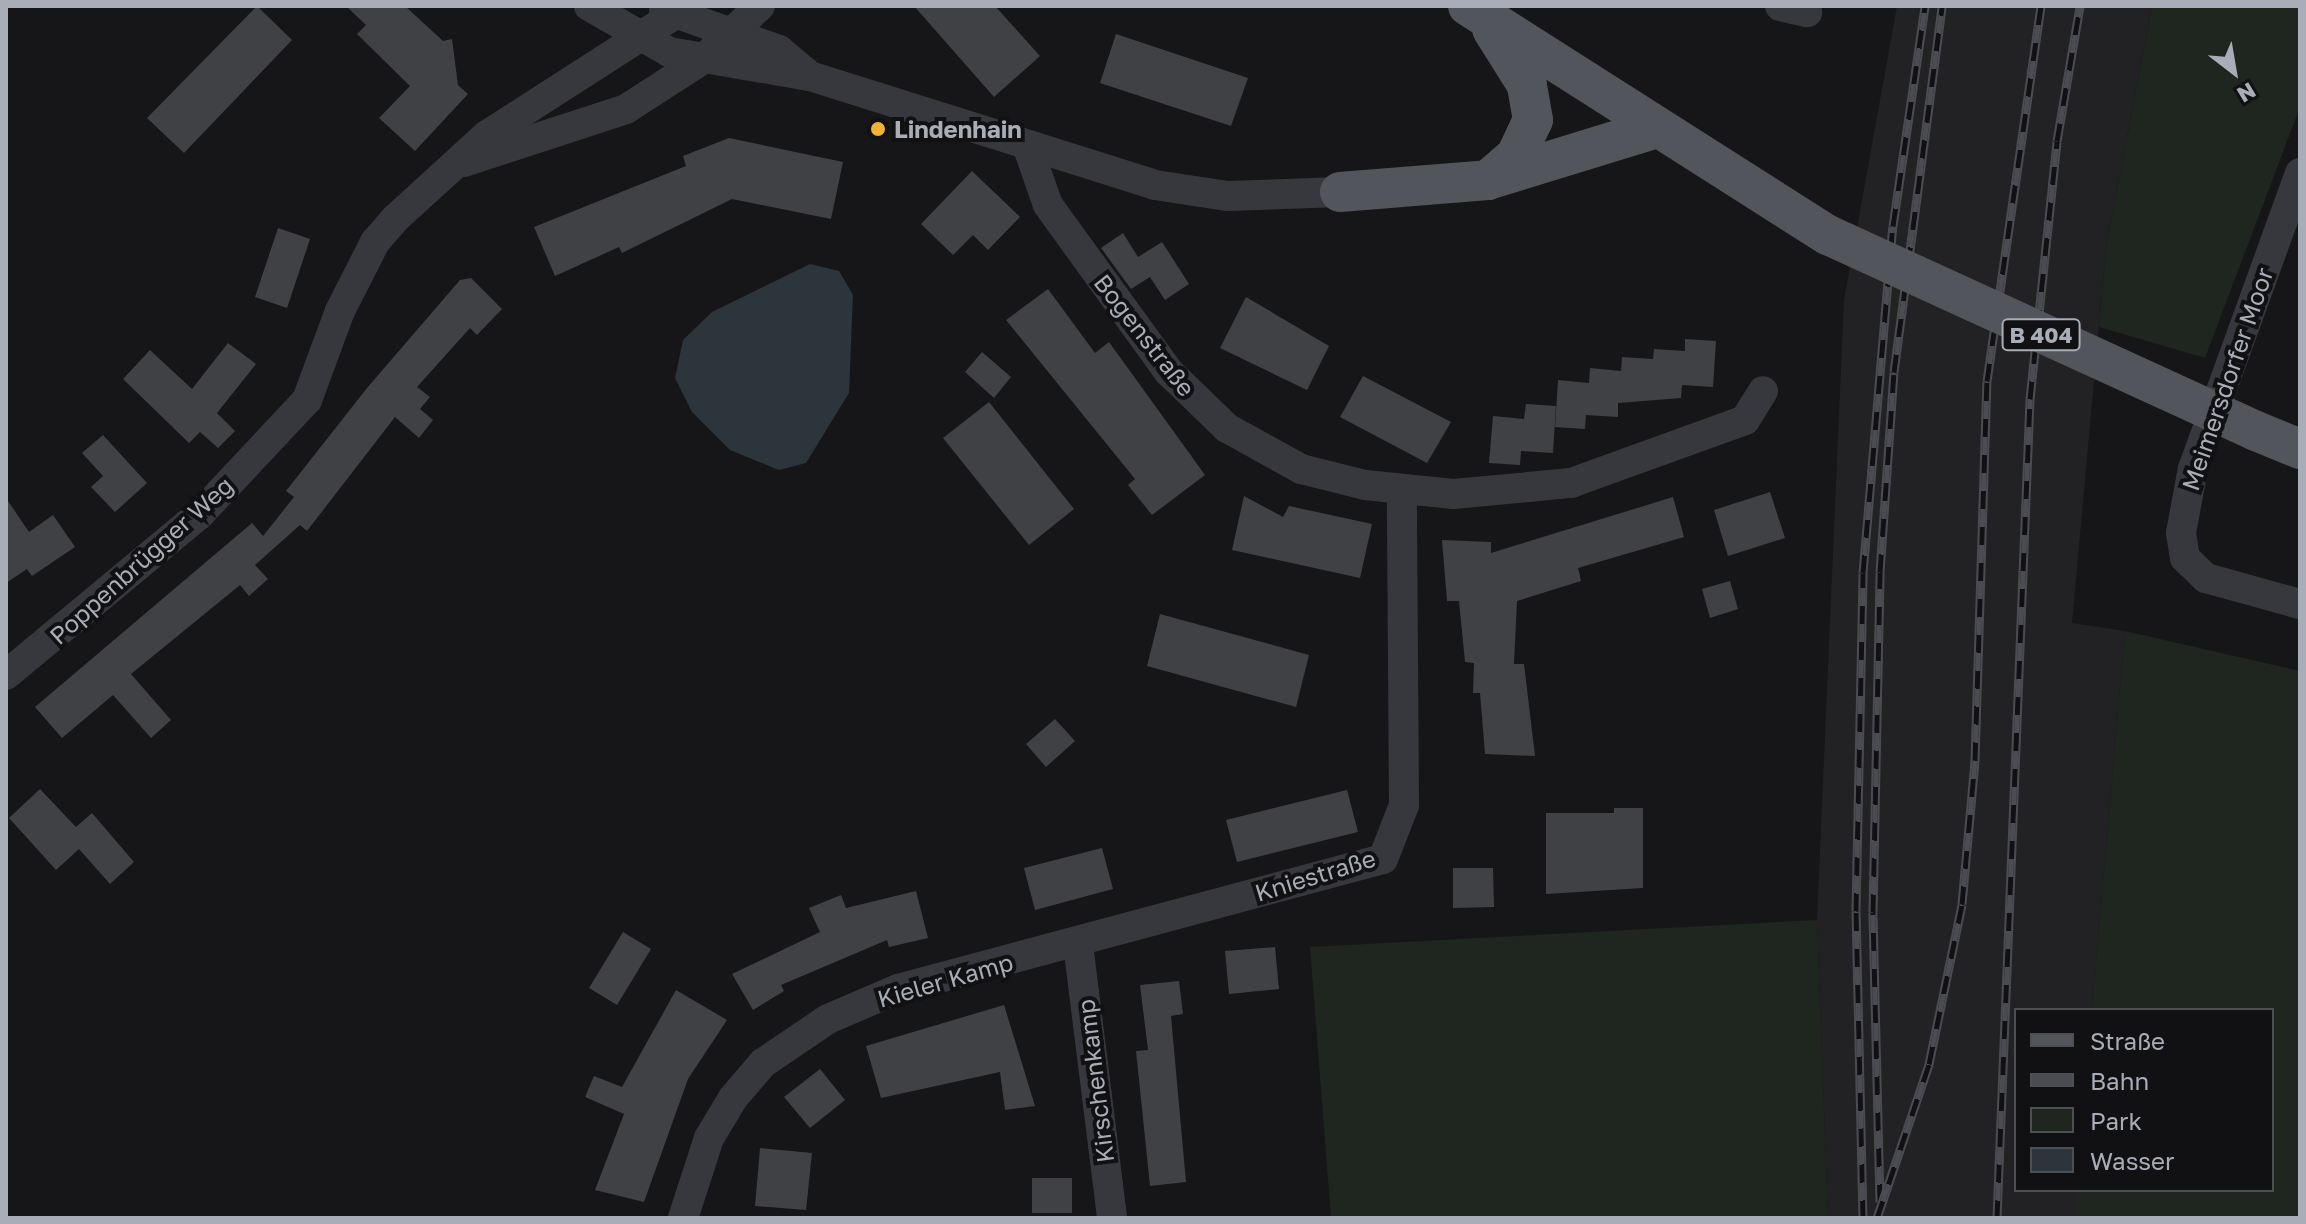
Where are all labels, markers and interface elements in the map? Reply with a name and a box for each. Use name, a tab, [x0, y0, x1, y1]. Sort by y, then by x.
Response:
north arrow	[2194, 32, 2274, 112]
text: N	[2233, 77, 2261, 109]
place label: Lindenhain	[894, 115, 1022, 143]
marker: Lindenhain	[869, 120, 887, 138]
street label: Meimersdorfer Moor	[2175, 264, 2279, 494]
street label: Bogenstraße	[1088, 268, 1202, 402]
road number: B 404	[2001, 317, 2081, 353]
street label: Poppenbrügger Weg	[44, 470, 238, 650]
street label: Kniestraße	[1251, 843, 1379, 907]
street label: Kieler Kamp	[874, 947, 1016, 1013]
street label: Kirschenkamp	[1071, 998, 1119, 1164]
legend	[2014, 1008, 2274, 1192]
text: Straße	[2090, 1026, 2165, 1055]
text: Bahn	[2090, 1066, 2149, 1095]
text: Park	[2090, 1106, 2142, 1135]
text: Wasser	[2090, 1146, 2174, 1175]

